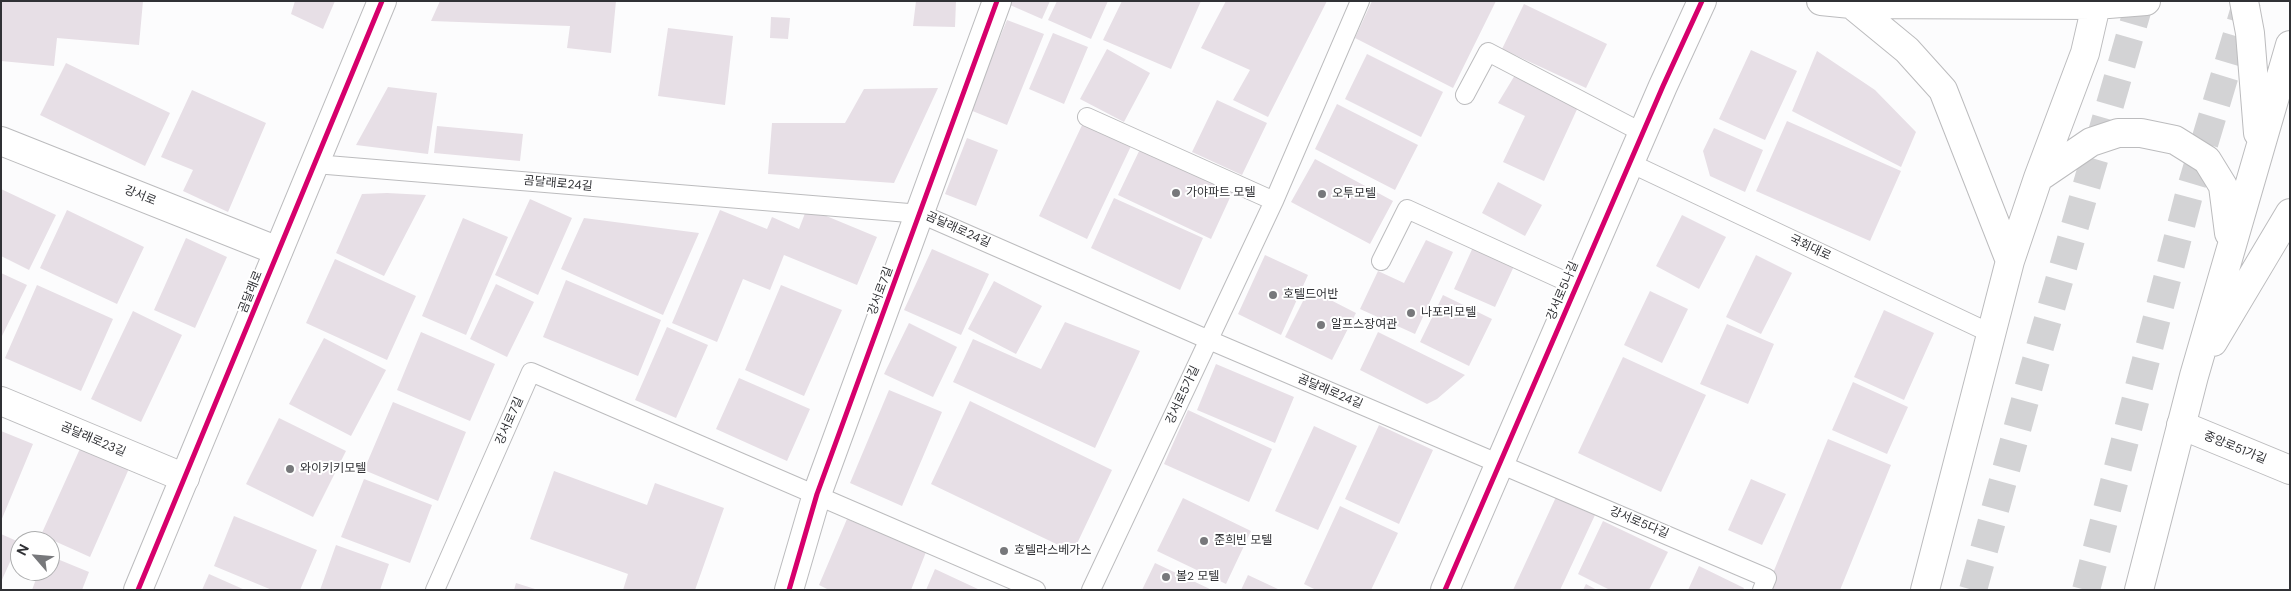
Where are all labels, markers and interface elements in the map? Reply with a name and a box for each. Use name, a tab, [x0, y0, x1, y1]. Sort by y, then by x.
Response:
street label: 곰달래로24길	[523, 174, 593, 194]
street label: 강서로	[122, 183, 158, 209]
place label: 가야파트 모텔	[1186, 186, 1255, 200]
marker: 가야파트 모텔	[1170, 187, 1182, 199]
place label: 오투모텔	[1332, 187, 1376, 201]
marker: 오투모텔	[1316, 188, 1328, 200]
street label: 곰달래로24길	[923, 209, 993, 251]
street label: 국회대로	[1787, 232, 1833, 264]
street label: 강서로5나길	[1544, 259, 1582, 323]
street label: 강서로7길	[866, 265, 896, 317]
street label: 곰달래로	[236, 269, 266, 315]
place label: 호텔드어반	[1283, 288, 1338, 302]
marker: 호텔드어반	[1267, 289, 1279, 301]
place label: 나포리모텔	[1421, 306, 1476, 320]
marker: 나포리모텔	[1405, 307, 1417, 319]
place label: 알프스장여관	[1331, 318, 1397, 332]
marker: 알프스장여관	[1315, 319, 1327, 331]
street label: 강서로5가길	[1163, 364, 1203, 426]
street label: 곰달래로24길	[1295, 372, 1365, 412]
street label: 강서로7길	[493, 395, 527, 447]
street label: 곰달래로23길	[58, 420, 128, 460]
street label: 중앙로51가길	[2202, 429, 2268, 467]
place label: 와이키키모텔	[300, 462, 366, 476]
marker: 와이키키모텔	[284, 463, 296, 475]
street label: 강서로5다길	[1607, 504, 1671, 542]
north arrow	[10, 531, 60, 581]
place label: 준희빈 모텔	[1214, 534, 1272, 548]
marker: 준희빈 모텔	[1198, 535, 1210, 547]
text: N	[12, 541, 33, 558]
place label: 호텔라스베가스	[1014, 544, 1091, 558]
marker: 호텔라스베가스	[998, 545, 1010, 557]
place label: 볼2 모텔	[1176, 570, 1219, 584]
marker: 볼2 모텔	[1160, 571, 1172, 583]

